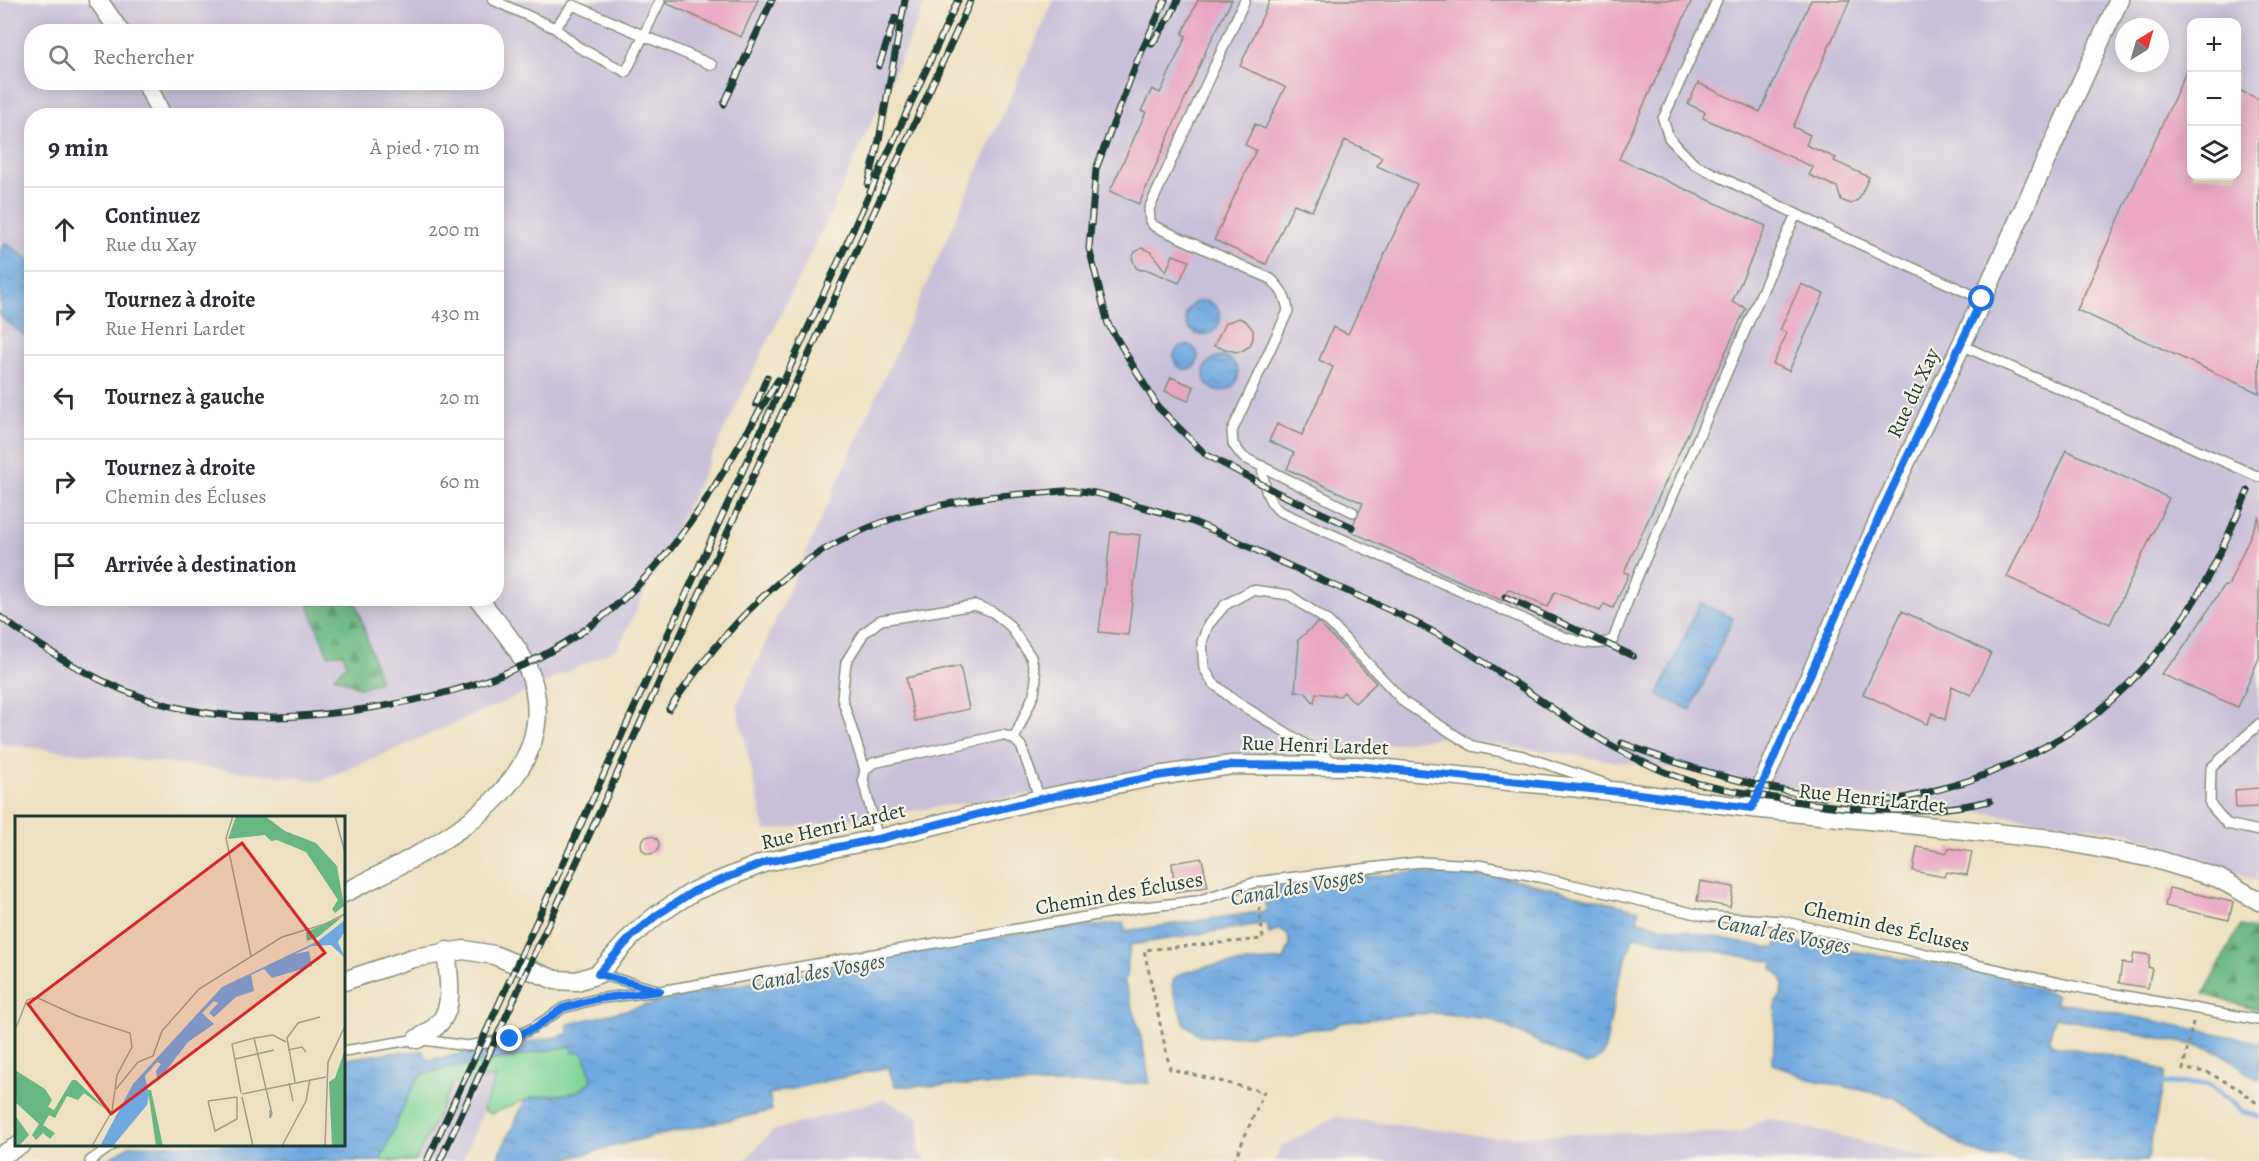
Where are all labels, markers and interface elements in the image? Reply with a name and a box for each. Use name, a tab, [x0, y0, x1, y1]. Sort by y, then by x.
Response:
north arrow	[2115, 18, 2169, 72]
map controls	[2187, 18, 2241, 180]
button: +	[2187, 18, 2241, 72]
search box	[24, 24, 504, 90]
icon: search	[45, 41, 78, 74]
text: Rechercher	[93, 42, 194, 72]
button: −	[2187, 72, 2241, 126]
button: layers	[2187, 126, 2241, 180]
text: 9 min	[48, 130, 109, 165]
text: À pied · 710 m	[370, 134, 480, 161]
text: Continuez	[105, 201, 200, 231]
icon: ahead	[48, 213, 81, 246]
text: 200 m	[429, 216, 480, 243]
text: Rue du Xay	[105, 231, 197, 258]
text: Tournez à droite	[105, 285, 256, 315]
route start	[1968, 285, 1994, 311]
icon: right	[48, 297, 81, 330]
text: 430 m	[431, 300, 480, 327]
text: Rue Henri Lardet	[105, 315, 245, 342]
street label: Rue du Xay	[1880, 343, 1946, 443]
icon: left	[48, 381, 81, 414]
text: Tournez à gauche	[105, 382, 265, 412]
text: 20 m	[439, 384, 480, 411]
text: Tournez à droite	[105, 453, 256, 483]
icon: right	[48, 465, 81, 498]
text: 60 m	[440, 468, 480, 495]
text: Chemin des Écluses	[105, 483, 267, 510]
icon: arrive	[48, 549, 81, 582]
text: Arrivée à destination	[105, 550, 296, 580]
street label: Rue Henri Lardet	[1241, 728, 1389, 762]
street label: Rue Henri Lardet	[1797, 776, 1947, 820]
street label: Rue Henri Lardet	[758, 796, 908, 856]
inset map	[15, 816, 345, 1146]
water label: Canal des Vosges	[1228, 860, 1367, 913]
street label: Chemin des Écluses	[1033, 864, 1205, 922]
street label: Chemin des Écluses	[1801, 893, 1973, 959]
water label: Canal des Vosges	[1715, 906, 1854, 962]
water label: Canal des Vosges	[749, 945, 888, 998]
route end	[496, 1025, 522, 1051]

